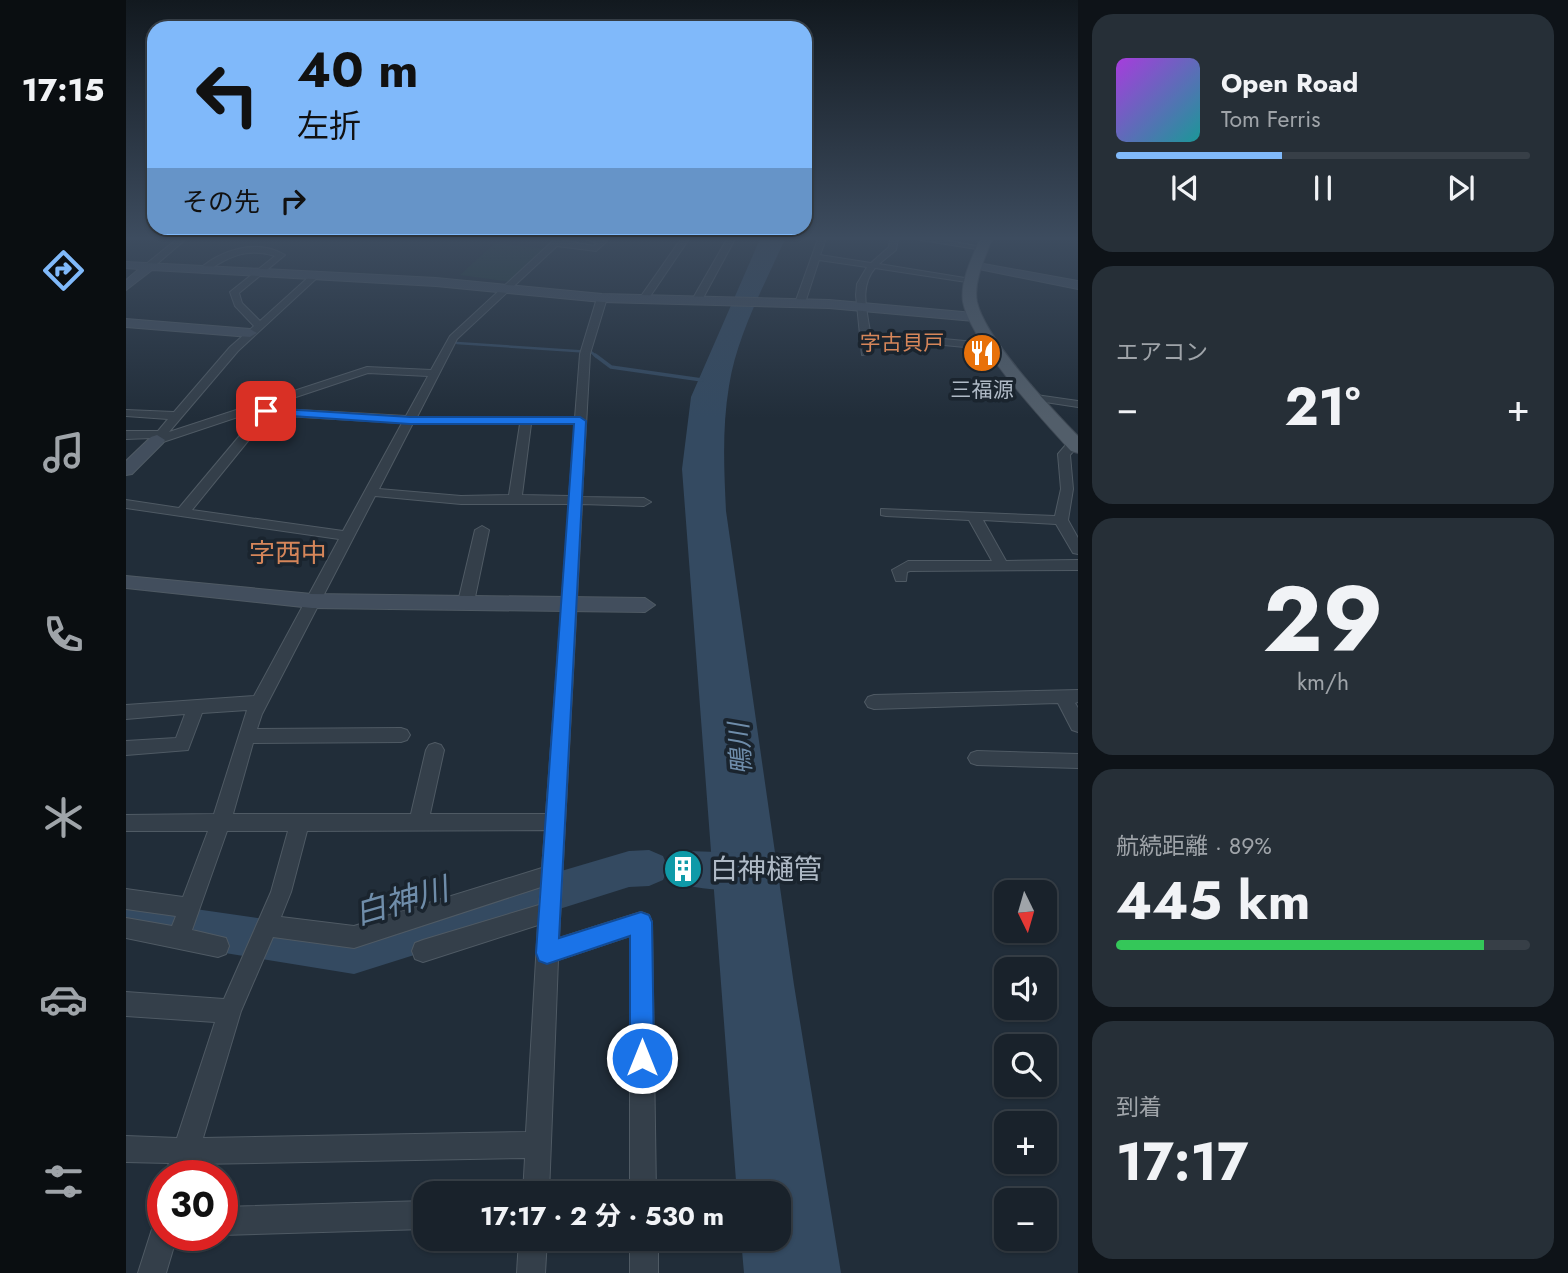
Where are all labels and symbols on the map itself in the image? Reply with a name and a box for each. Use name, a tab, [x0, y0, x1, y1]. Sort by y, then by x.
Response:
district label: 字古貝戸	[860, 328, 944, 358]
restaurant icon: 三福源	[961, 332, 1003, 374]
place label: 三福源	[951, 375, 1014, 405]
pin	[236, 381, 296, 441]
district label: 字西中	[249, 534, 327, 572]
water label: 鴨川	[719, 719, 761, 776]
building icon: 白神樋管	[662, 848, 704, 890]
place label: 白神樋管	[710, 849, 822, 890]
water label: 白神川	[349, 865, 456, 936]
north arrow	[994, 880, 1057, 943]
position arrow	[605, 1021, 679, 1095]
speed limit sign: 30	[147, 1160, 238, 1251]

